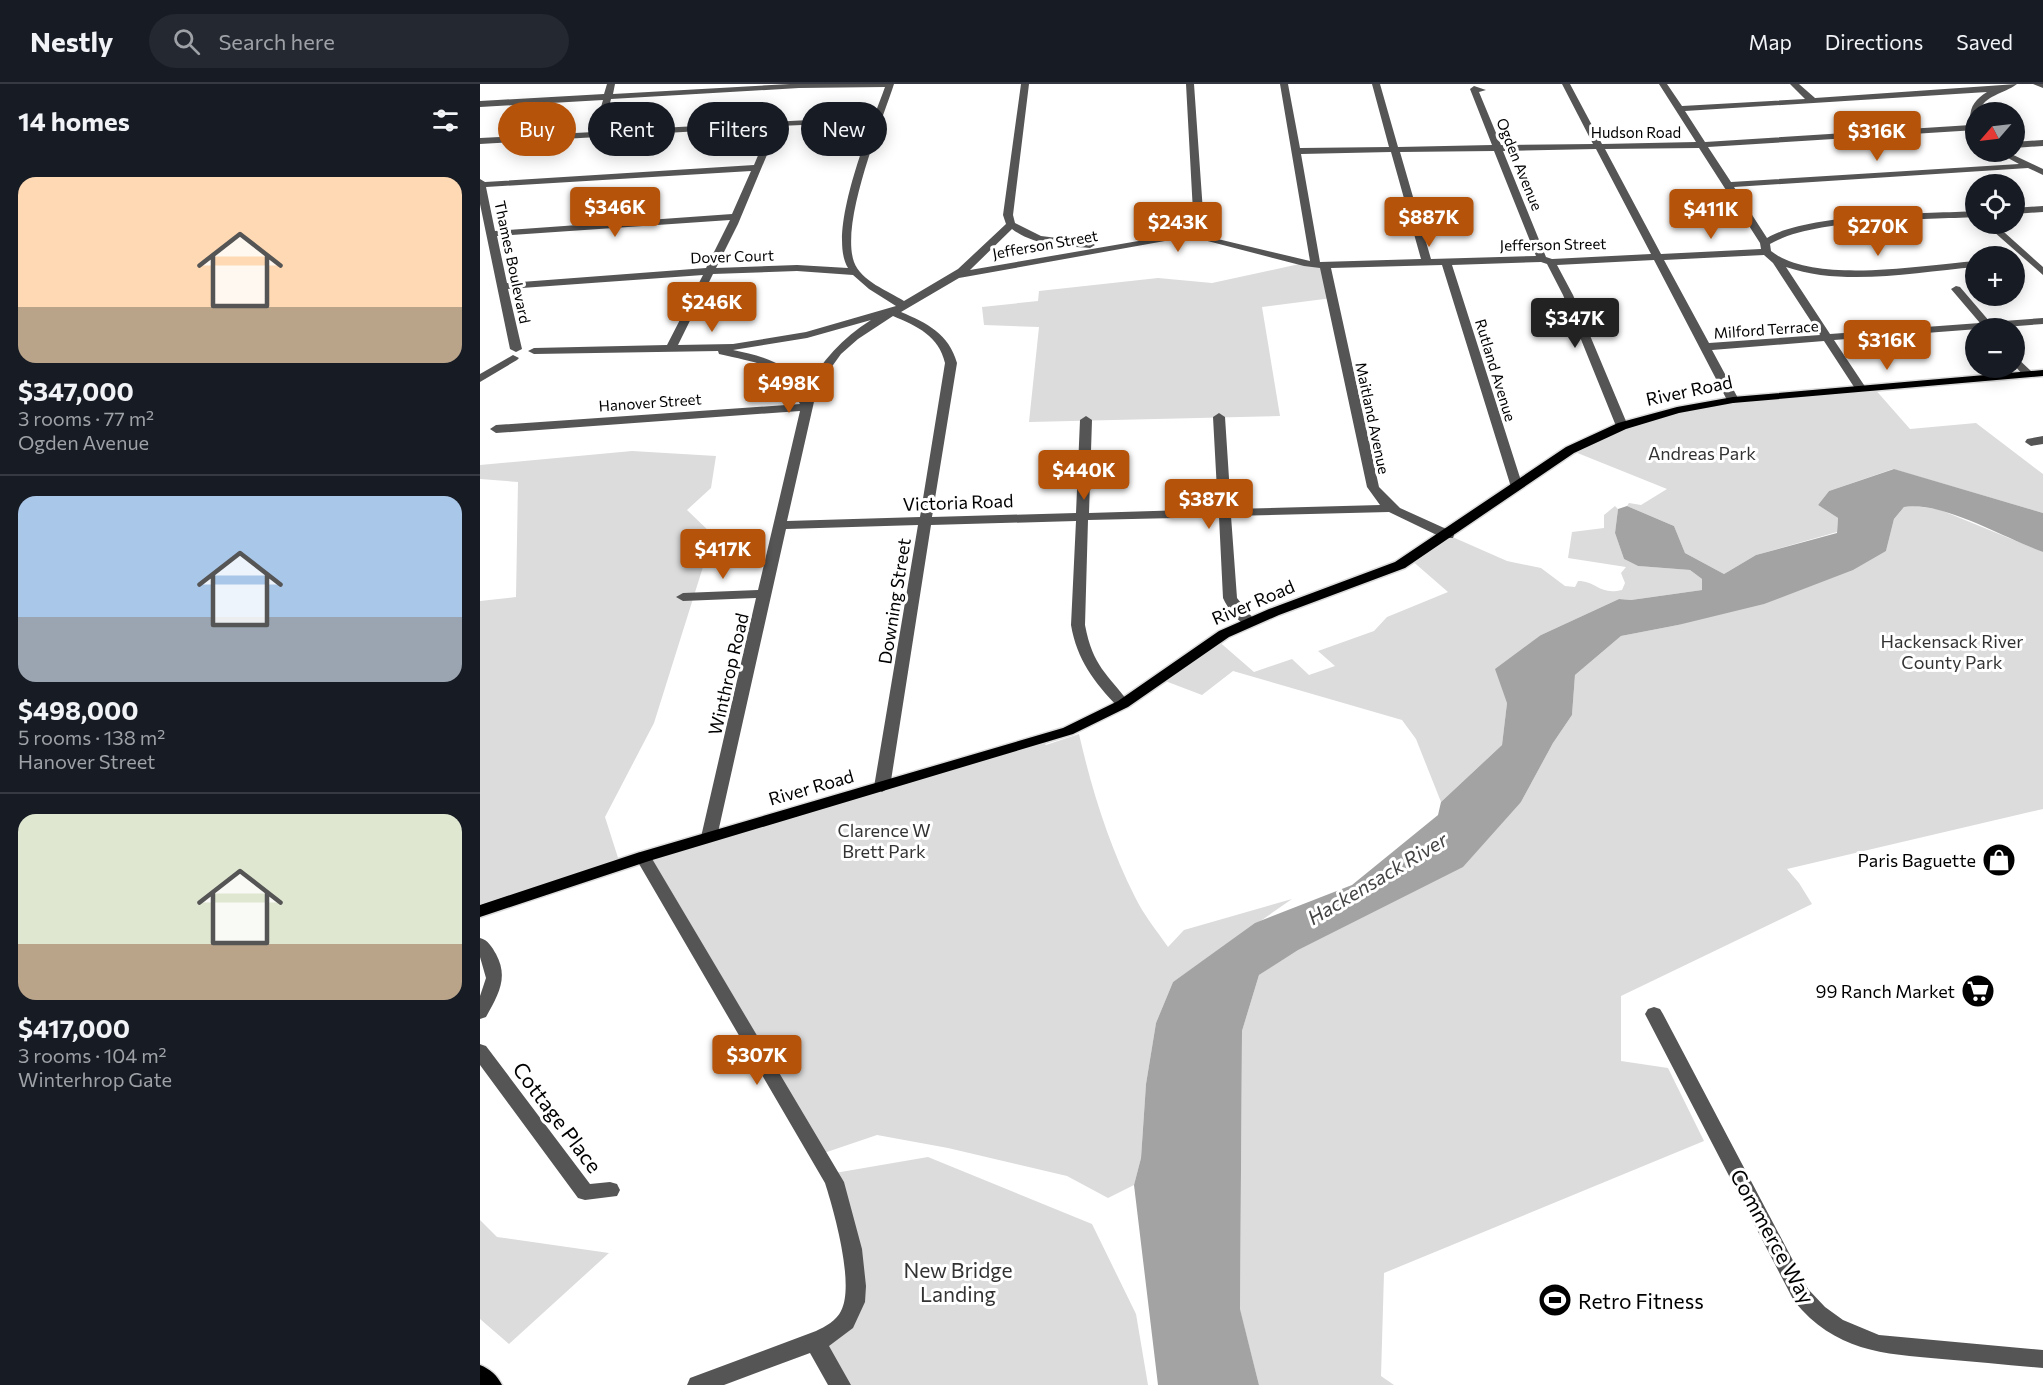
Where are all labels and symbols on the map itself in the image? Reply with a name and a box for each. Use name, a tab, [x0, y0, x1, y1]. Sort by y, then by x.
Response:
north arrow	[1965, 102, 2025, 162]
pin: $316K	[1835, 111, 1919, 162]
street label: Ogden Avenue	[1493, 115, 1547, 213]
street label: Hudson Road	[1591, 123, 1681, 141]
pin: $346K	[573, 187, 657, 238]
pin: $411K	[1669, 189, 1753, 240]
pin: $887K	[1387, 197, 1471, 248]
street label: Thames Boulevard	[491, 199, 535, 325]
pin: $243K	[1136, 202, 1220, 253]
pin: $270K	[1836, 206, 1920, 257]
street label: Jefferson Street	[991, 226, 1099, 262]
street label: Jefferson Street	[1500, 234, 1606, 254]
street label: Dover Court	[690, 246, 774, 266]
pin: $246K	[670, 282, 754, 333]
pin: $347K	[1533, 298, 1617, 349]
street label: Milford Terrace	[1713, 316, 1819, 342]
street label: Rutland Avenue	[1472, 317, 1520, 424]
pin: $316K	[1845, 320, 1929, 371]
street label: Maitland Avenue	[1352, 360, 1394, 476]
pin: $498K	[747, 363, 831, 414]
street label: River Road	[1644, 370, 1734, 410]
street label: Hanover Street	[598, 389, 702, 415]
park label: Andreas Park	[1648, 442, 1756, 464]
pin: $440K	[1042, 450, 1126, 501]
pin: $387K	[1167, 479, 1251, 530]
street label: Victoria Road	[902, 489, 1014, 515]
pin: $417K	[681, 529, 765, 580]
street label: Downing Street	[873, 536, 915, 666]
street label: River Road	[1208, 575, 1298, 629]
street label: Winthrop Road	[703, 611, 753, 737]
park label: Hackensack River County Park	[1881, 630, 2023, 673]
street label: River Road	[766, 764, 856, 810]
park label: Clarence W Brett Park	[837, 819, 931, 862]
water label: Hackensack River	[1303, 826, 1452, 929]
shop icon: Paris Baguette	[1981, 842, 2017, 878]
place label: Paris Baguette	[1858, 849, 1976, 871]
supermarket icon: 99 Ranch Market	[1960, 973, 1996, 1009]
place label: 99 Ranch Market	[1816, 980, 1955, 1002]
pin: $307K	[715, 1035, 799, 1086]
street label: Cottage Place	[508, 1057, 608, 1177]
street label: Commerce Way	[1726, 1164, 1820, 1308]
park label: New Bridge Landing	[903, 1257, 1013, 1306]
sports icon: Retro Fitness	[1537, 1282, 1573, 1318]
place label: Retro Fitness	[1578, 1288, 1704, 1313]

